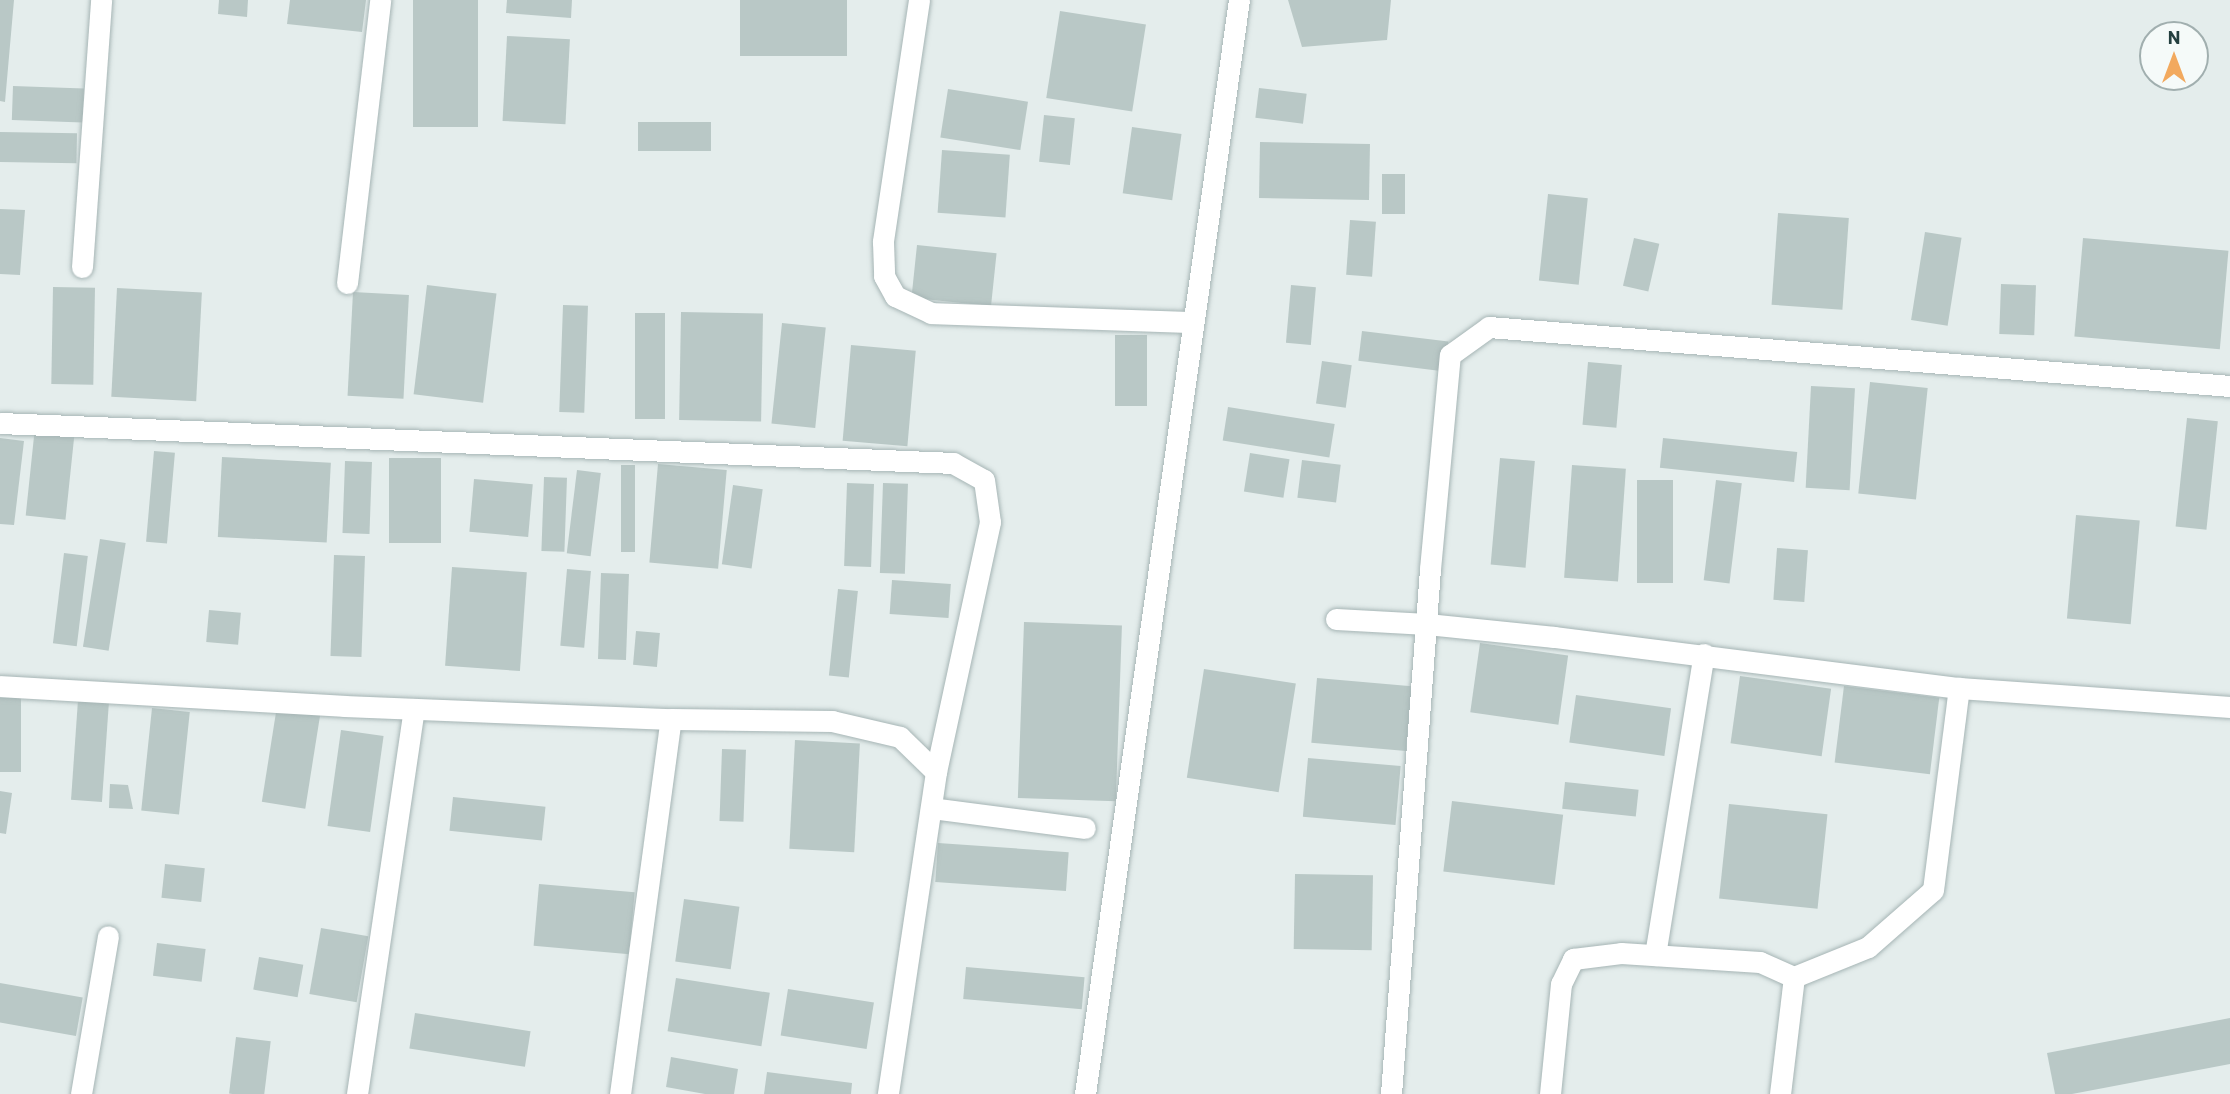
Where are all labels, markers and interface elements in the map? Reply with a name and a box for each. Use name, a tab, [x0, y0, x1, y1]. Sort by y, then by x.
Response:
north arrow	[2139, 21, 2209, 91]
text: N	[2168, 25, 2180, 48]

